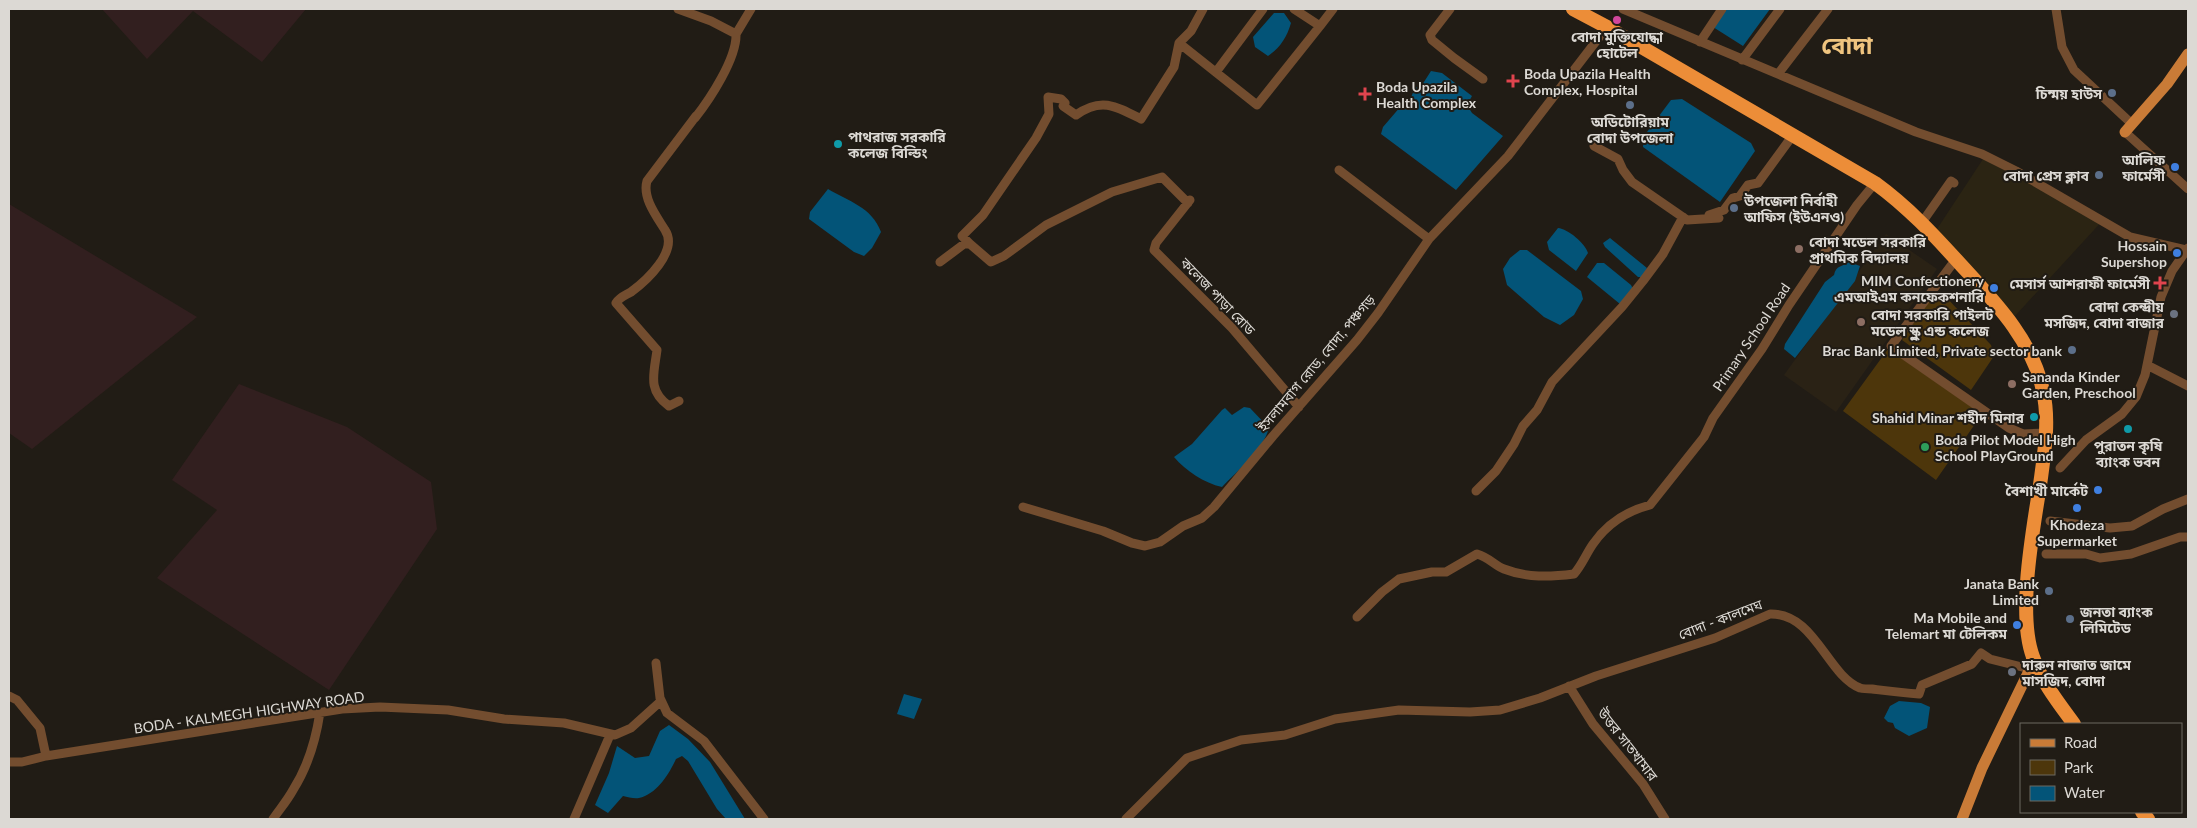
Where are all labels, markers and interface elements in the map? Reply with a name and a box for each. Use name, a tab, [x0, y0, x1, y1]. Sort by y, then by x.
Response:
marker: বোদা মুক্তিযোদ্ধা হোটেল	[1611, 14, 1623, 26]
place label: বোদা মুক্তিযোদ্ধা হোটেল	[1571, 28, 1664, 61]
district label: বোদা	[1821, 30, 1874, 59]
place label: Boda Upazila Health Complex, Hospital	[1524, 65, 1651, 98]
marker: Boda Upazila Health Complex, Hospital	[1506, 74, 1520, 88]
place label: Boda Upazila Health Complex	[1376, 78, 1477, 111]
place label: চিন্ময় হাউস	[2035, 85, 2103, 102]
marker: Boda Upazila Health Complex	[1358, 87, 1372, 101]
marker: চিন্ময় হাউস	[2106, 87, 2118, 99]
marker: অডিটোরিয়াম বোদা উপজেলা	[1624, 99, 1636, 111]
place label: অডিটোরিয়াম বোদা উপজেলা	[1587, 113, 1674, 146]
place label: পাথরাজ সরকারি কলেজ বিল্ডিং	[847, 128, 946, 161]
marker: পাথরাজ সরকারি কলেজ বিল্ডিং	[832, 138, 844, 150]
place label: আলিফ ফার্মেসী	[2121, 151, 2166, 184]
marker: আলিফ ফার্মেসী	[2169, 161, 2181, 173]
place label: বোদা প্রেস ক্লাব	[2003, 167, 2090, 184]
marker: বোদা প্রেস ক্লাব	[2093, 169, 2105, 181]
place label: উপজেলা নির্বাহী আফিস (ইউএনও)	[1743, 191, 1844, 225]
marker: উপজেলা নির্বাহী আফিস (ইউএনও)	[1728, 202, 1740, 214]
place label: বোদা মডেল সরকারি প্রাথমিক বিদ্যালয়	[1809, 233, 1926, 266]
place label: Hossain Supershop	[2101, 237, 2167, 270]
marker: বোদা মডেল সরকারি প্রাথমিক বিদ্যালয়	[1793, 243, 1805, 255]
marker: Hossain Supershop	[2171, 247, 2183, 259]
street label: কলেজ পাড়া রোড	[1176, 253, 1260, 339]
place label: MIM Confectionery এমআইএম কনফেকশনারি	[1834, 272, 1985, 305]
place label: মেসার্স আশরাফী ফার্মেসী	[2009, 274, 2151, 292]
marker: মেসার্স আশরাফী ফার্মেসী	[2154, 277, 2166, 289]
street label: Primary School Road	[1709, 280, 1793, 394]
marker: MIM Confectionery এমআইএম কনফেকশনারি	[1988, 282, 2000, 294]
street label: ইসলামবাগ রোড, বোদা, পঞ্চগড়	[1253, 290, 1379, 436]
place label: বোদা কেন্দ্রীয় মসজিদ, বোদা বাজার	[2043, 298, 2165, 331]
place label: বোদা সরকারি পাইলট মডেল স্কুল এন্ড কলেজ	[1870, 306, 1994, 340]
marker: বোদা কেন্দ্রীয় মসজিদ, বোদা বাজার	[2168, 308, 2180, 320]
marker: বোদা সরকারি পাইলট মডেল স্কুল এন্ড কলেজ	[1855, 316, 1867, 328]
place label: Brac Bank Limited, Private sector bank	[1822, 342, 2063, 359]
marker: Brac Bank Limited, Private sector bank	[2066, 344, 2078, 356]
place label: Sananda Kinder Garden, Preschool	[2022, 368, 2136, 401]
marker: Sananda Kinder Garden, Preschool	[2006, 378, 2018, 390]
place label: Shahid Minar শহীদ মিনার	[1872, 409, 2025, 426]
marker: Shahid Minar শহীদ মিনার	[2028, 411, 2040, 423]
marker: পুরাতন কৃষি ব্যাংক ভবন	[2122, 423, 2134, 435]
place label: Boda Pilot Model High School PlayGround	[1935, 431, 2076, 464]
place label: পুরাতন কৃষি ব্যাংক ভবন	[2094, 437, 2163, 470]
marker: Boda Pilot Model High School PlayGround	[1919, 441, 1931, 453]
place label: বৈশাখী মার্কেট	[2004, 481, 2088, 499]
marker: বৈশাখী মার্কেট	[2092, 484, 2104, 496]
marker: Khodeza Supermarket	[2071, 502, 2083, 514]
place label: Khodeza Supermarket	[2037, 516, 2118, 549]
place label: Janata Bank Limited	[1964, 575, 2040, 608]
marker: Janata Bank Limited	[2043, 585, 2055, 597]
street label: বোদা - কালমেঘ	[1676, 595, 1765, 643]
place label: জনতা ব্যাংক লিমিটেড	[2079, 603, 2153, 636]
place label: Ma Mobile and Telemart মা টেলিকম	[1885, 609, 2007, 642]
marker: জনতা ব্যাংক লিমিটেড	[2064, 613, 2076, 625]
marker: Ma Mobile and Telemart মা টেলিকম	[2011, 619, 2023, 631]
place label: দারুন নাজাত জামে মাসজিদ, বোদা	[2021, 656, 2131, 689]
marker: দারুন নাজাত জামে মাসজিদ, বোদা	[2006, 666, 2018, 678]
street label: BODA - KALMEGH HIGHWAY ROAD	[133, 687, 365, 737]
street label: উত্তর সাতখামার	[1594, 703, 1662, 784]
legend	[2020, 723, 2182, 813]
text: Road	[2064, 733, 2097, 751]
text: Park	[2064, 758, 2094, 776]
text: Water	[2064, 783, 2105, 801]

